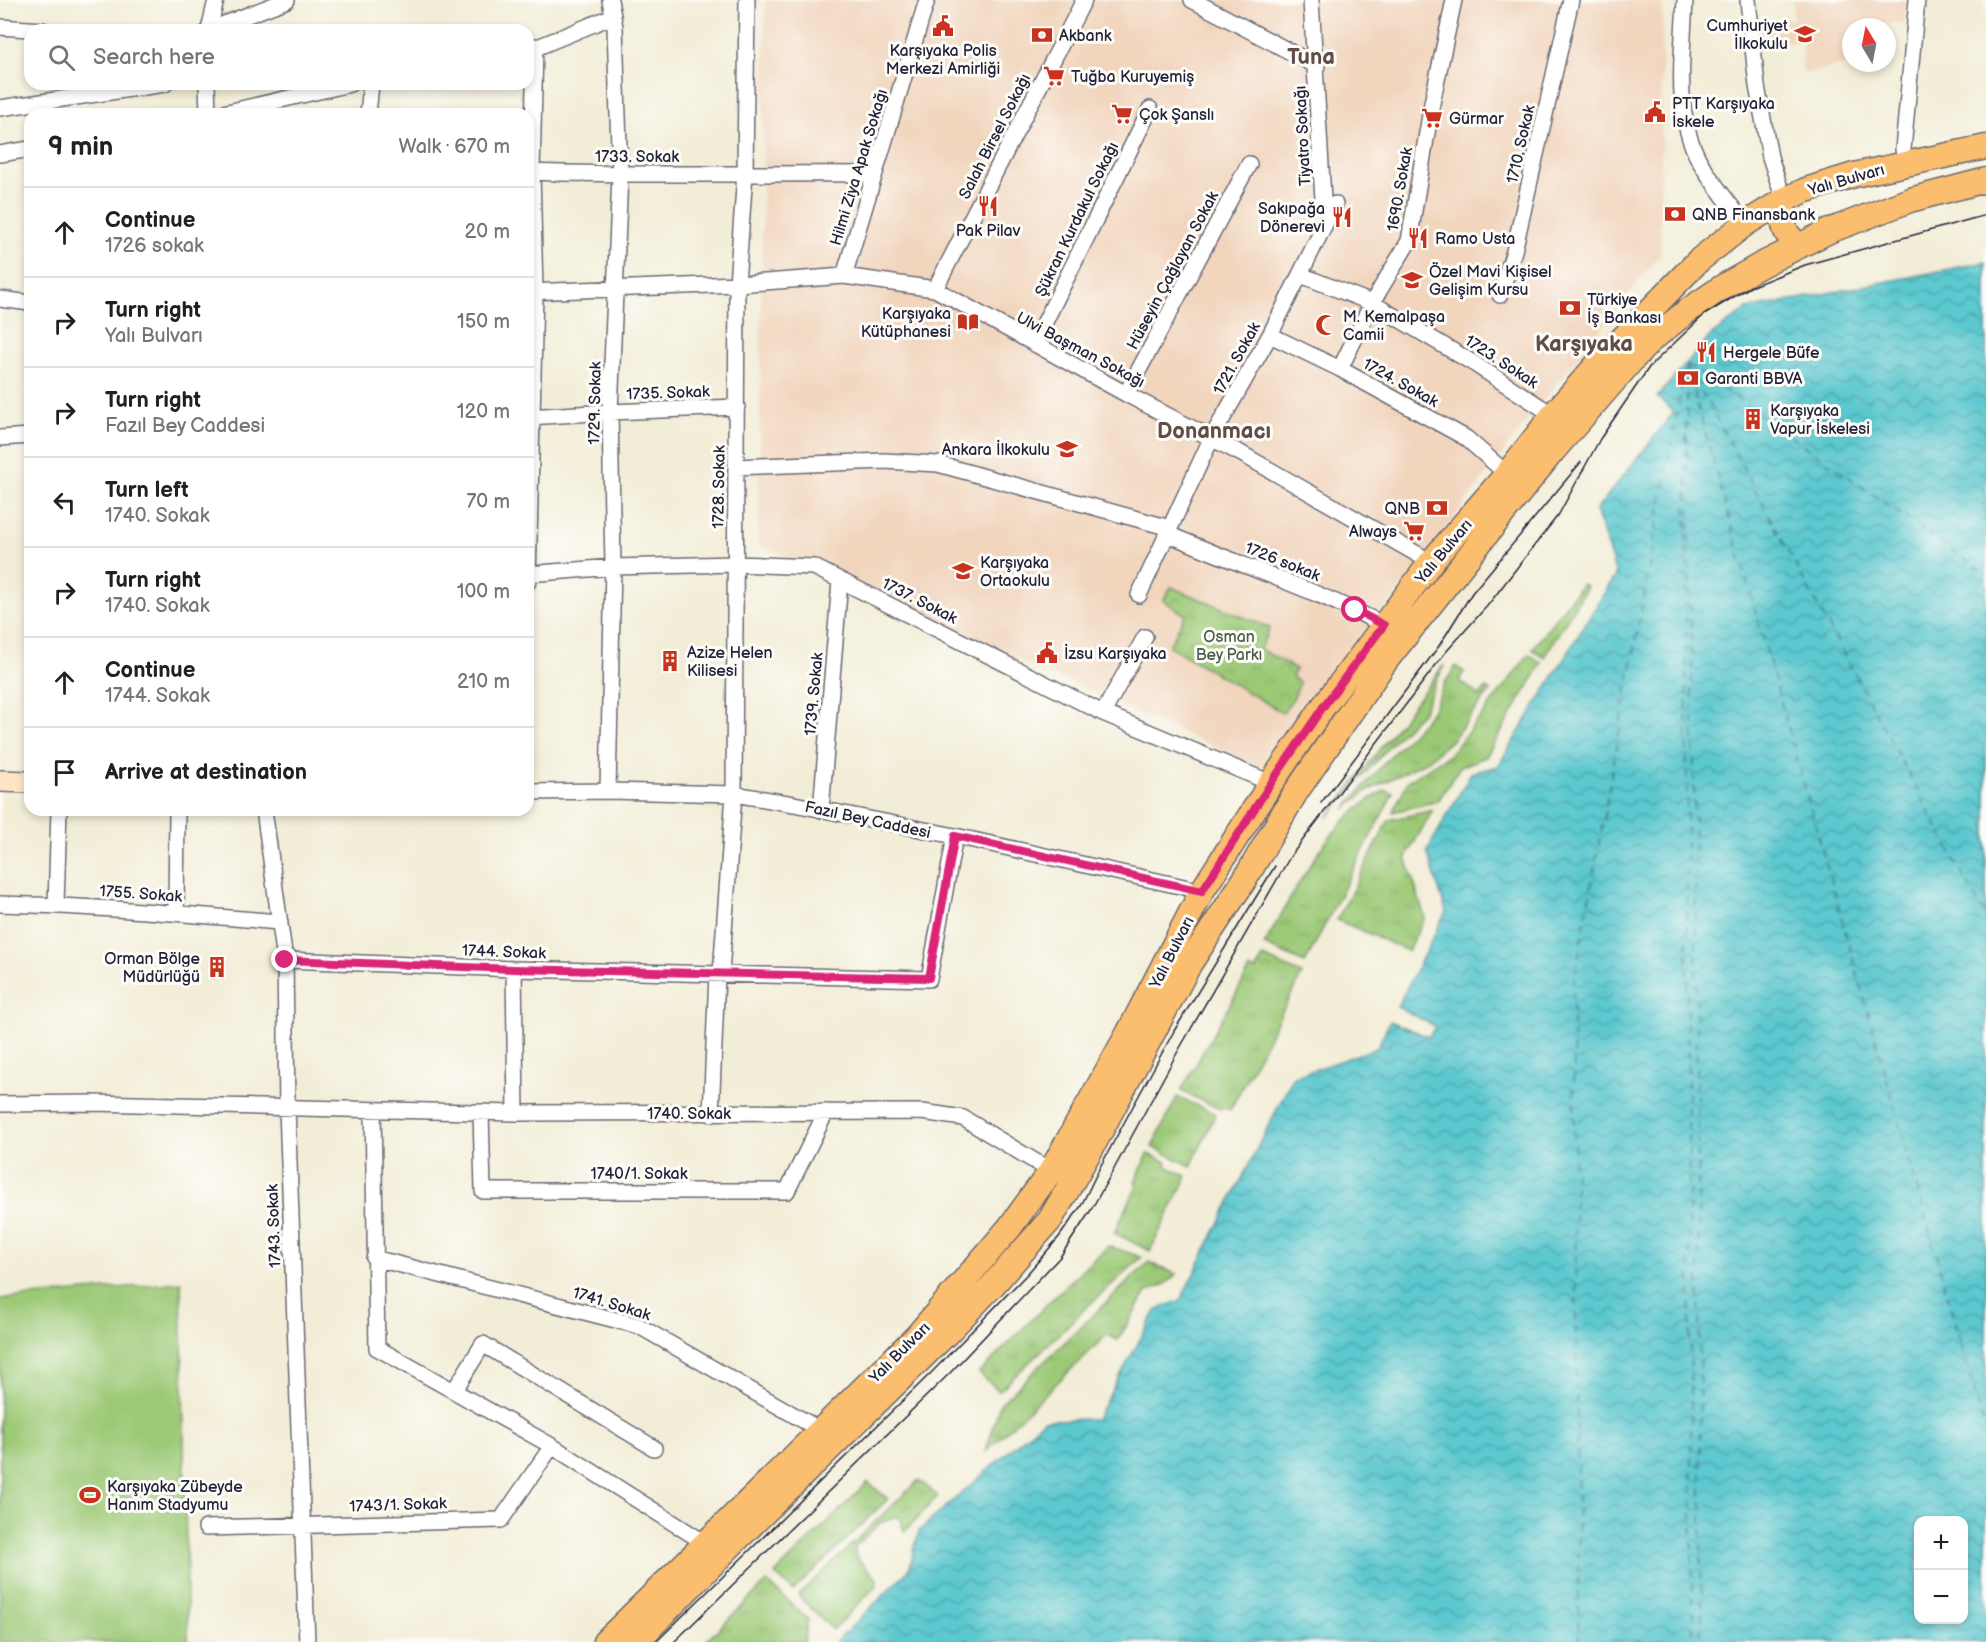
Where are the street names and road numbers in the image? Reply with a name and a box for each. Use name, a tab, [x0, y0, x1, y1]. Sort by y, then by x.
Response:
street label: Salah Birsel Sokağı	[955, 71, 1035, 203]
street label: Tiyatro Sokağı	[1291, 85, 1316, 187]
street label: Hilmi Ziya Apak Sokağı	[827, 87, 892, 248]
street label: 1710. Sokak	[1503, 103, 1540, 185]
street label: Şükran Kurdakul Sokağı	[1032, 139, 1123, 300]
street label: 1690. Sokak	[1384, 146, 1417, 233]
street label: 1733. Sokak	[595, 148, 679, 167]
street label: Yalı Bulvarı	[1805, 161, 1887, 201]
street label: Hüseyin Çağlayan Sokak	[1123, 188, 1223, 353]
street label: Ulvi Başman Sokağı	[1013, 308, 1148, 392]
street label: 1721. Sokak	[1210, 319, 1265, 398]
street label: 1723. Sokak	[1461, 332, 1541, 393]
street label: 1724. Sokak	[1359, 355, 1441, 412]
street label: 1729. Sokak	[585, 361, 606, 445]
street label: 1735. Sokak	[626, 383, 710, 404]
street label: 1728. Sokak	[709, 445, 730, 529]
street label: Yalı Bulvarı	[1411, 516, 1477, 589]
street label: 1726 sokak	[1242, 539, 1323, 586]
street label: 1737. Sokak	[878, 574, 960, 629]
street label: 1739. Sokak	[801, 652, 828, 737]
street label: Fazıl Bey Caddesi	[803, 798, 932, 843]
street label: 1755. Sokak	[99, 882, 183, 907]
street label: Yalı Bulvarı	[1146, 913, 1199, 993]
street label: 1744. Sokak	[462, 942, 546, 963]
street label: 1740. Sokak	[647, 1105, 731, 1124]
street label: 1740/1. Sokak	[591, 1165, 688, 1184]
street label: 1743. Sokak	[264, 1183, 285, 1268]
street label: 1741. Sokak	[570, 1284, 653, 1325]
street label: Yalı Bulvarı	[865, 1319, 934, 1388]
street label: 1743/1. Sokak	[349, 1494, 447, 1517]

